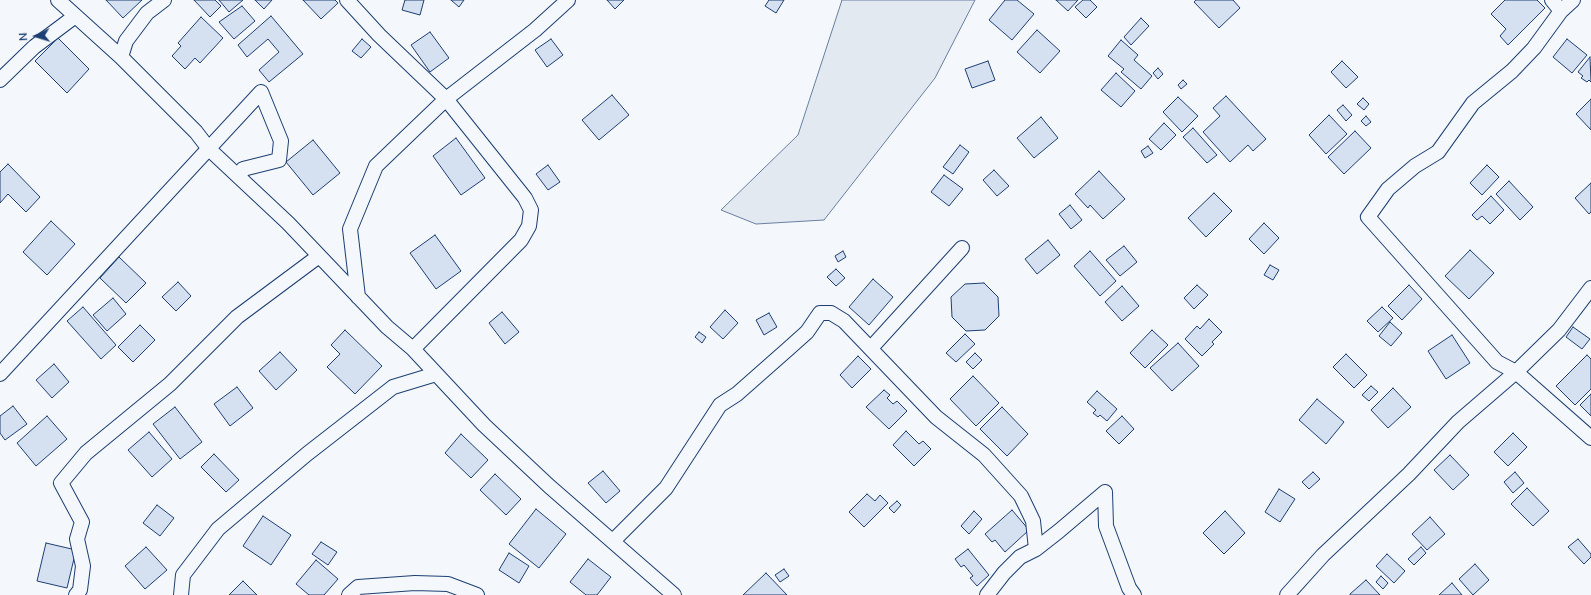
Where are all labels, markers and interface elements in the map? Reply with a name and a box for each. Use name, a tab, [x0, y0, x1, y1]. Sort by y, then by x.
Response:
north arrow	[16, 16, 56, 56]
text: N	[16, 32, 31, 42]

